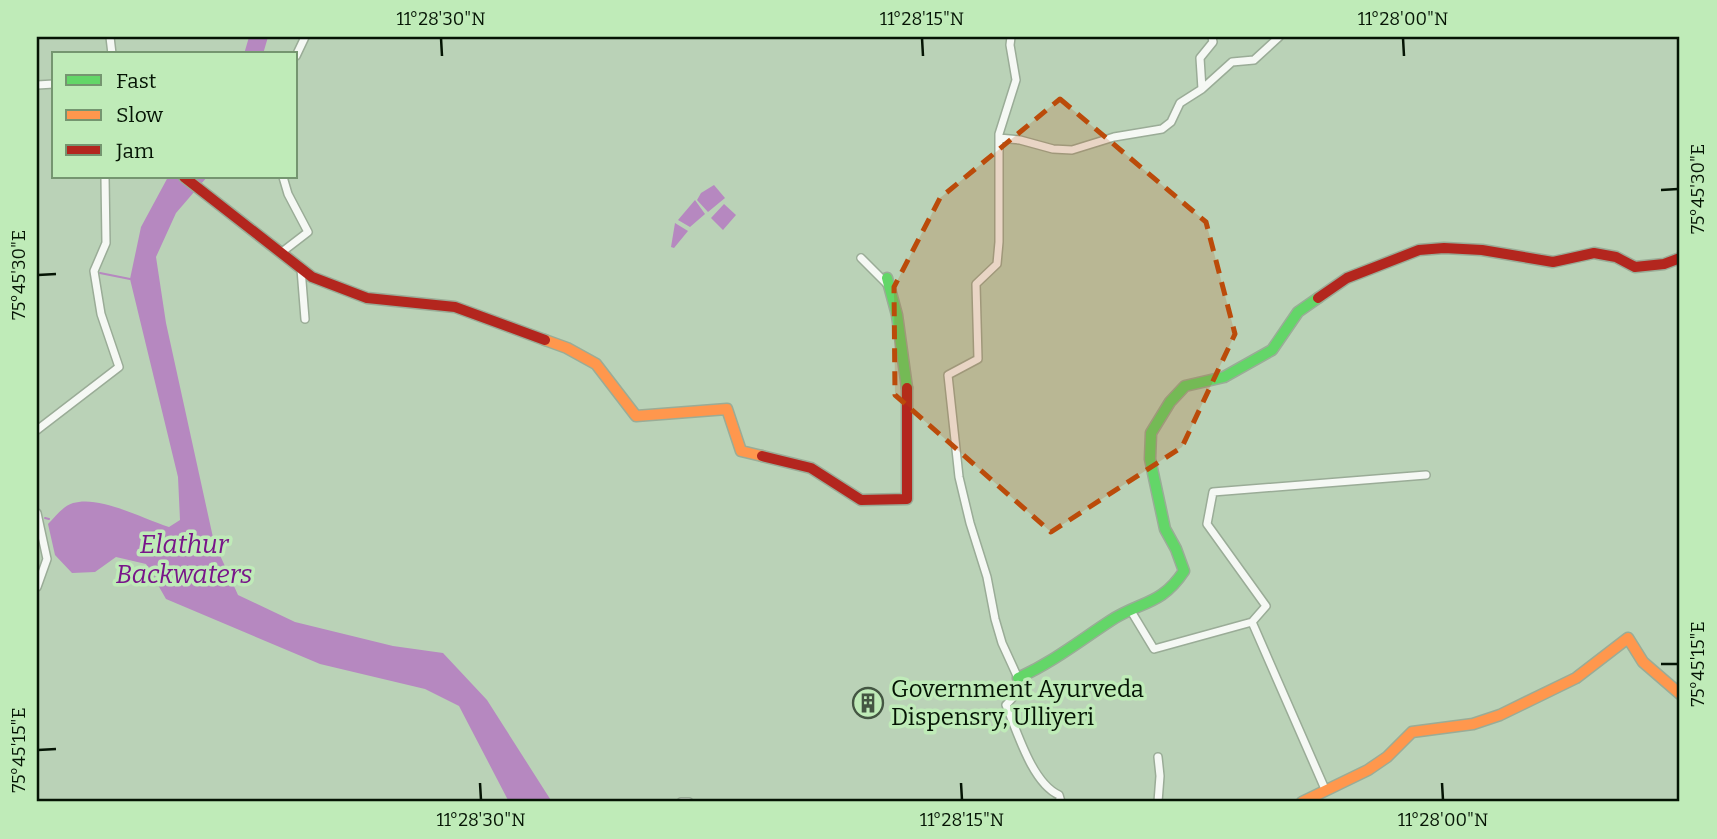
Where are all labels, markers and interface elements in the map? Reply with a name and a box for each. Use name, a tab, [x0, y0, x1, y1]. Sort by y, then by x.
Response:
text: 11°28'30"N	[396, 8, 486, 30]
text: 11°28'15"N	[880, 8, 964, 30]
text: 11°28'00"N	[1358, 8, 1448, 30]
legend	[52, 52, 298, 178]
text: Fast	[116, 68, 157, 94]
text: Slow	[116, 102, 163, 128]
text: Jam	[115, 138, 154, 164]
text: 75°45'30"E	[1687, 144, 1709, 234]
text: 75°45'30"E	[8, 230, 30, 320]
water label: Elathur Backwaters	[116, 529, 252, 590]
text: 75°45'15"E	[1687, 621, 1709, 707]
place label: Government Ayurveda Dispensry, Ulliyeri	[891, 675, 1144, 731]
building icon: Government Ayurveda Dispensry, Ulliyeri	[851, 686, 885, 720]
text: 75°45'15"E	[8, 707, 30, 793]
text: 11°28'30"N	[436, 809, 526, 831]
text: 11°28'15"N	[920, 809, 1004, 831]
text: 11°28'00"N	[1398, 809, 1488, 831]

